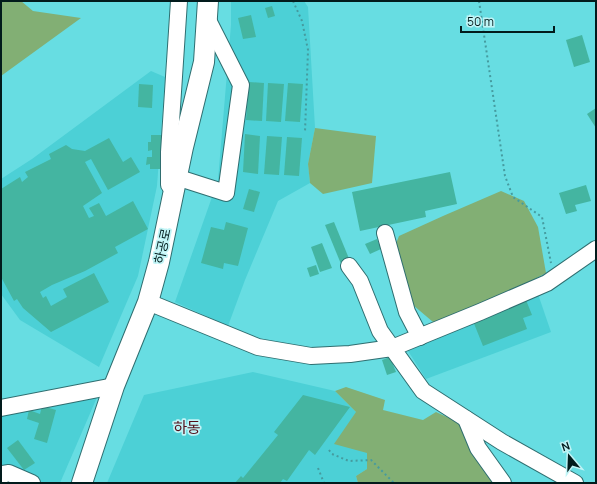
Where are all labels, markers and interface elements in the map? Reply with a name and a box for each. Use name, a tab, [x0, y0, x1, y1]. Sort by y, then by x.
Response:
scale bar	[461, 8, 554, 34]
text: 50 m	[467, 13, 494, 30]
street label: 하공로	[149, 227, 175, 265]
district label: 하동	[173, 417, 201, 438]
north arrow	[549, 436, 589, 476]
text: N	[559, 438, 572, 454]

